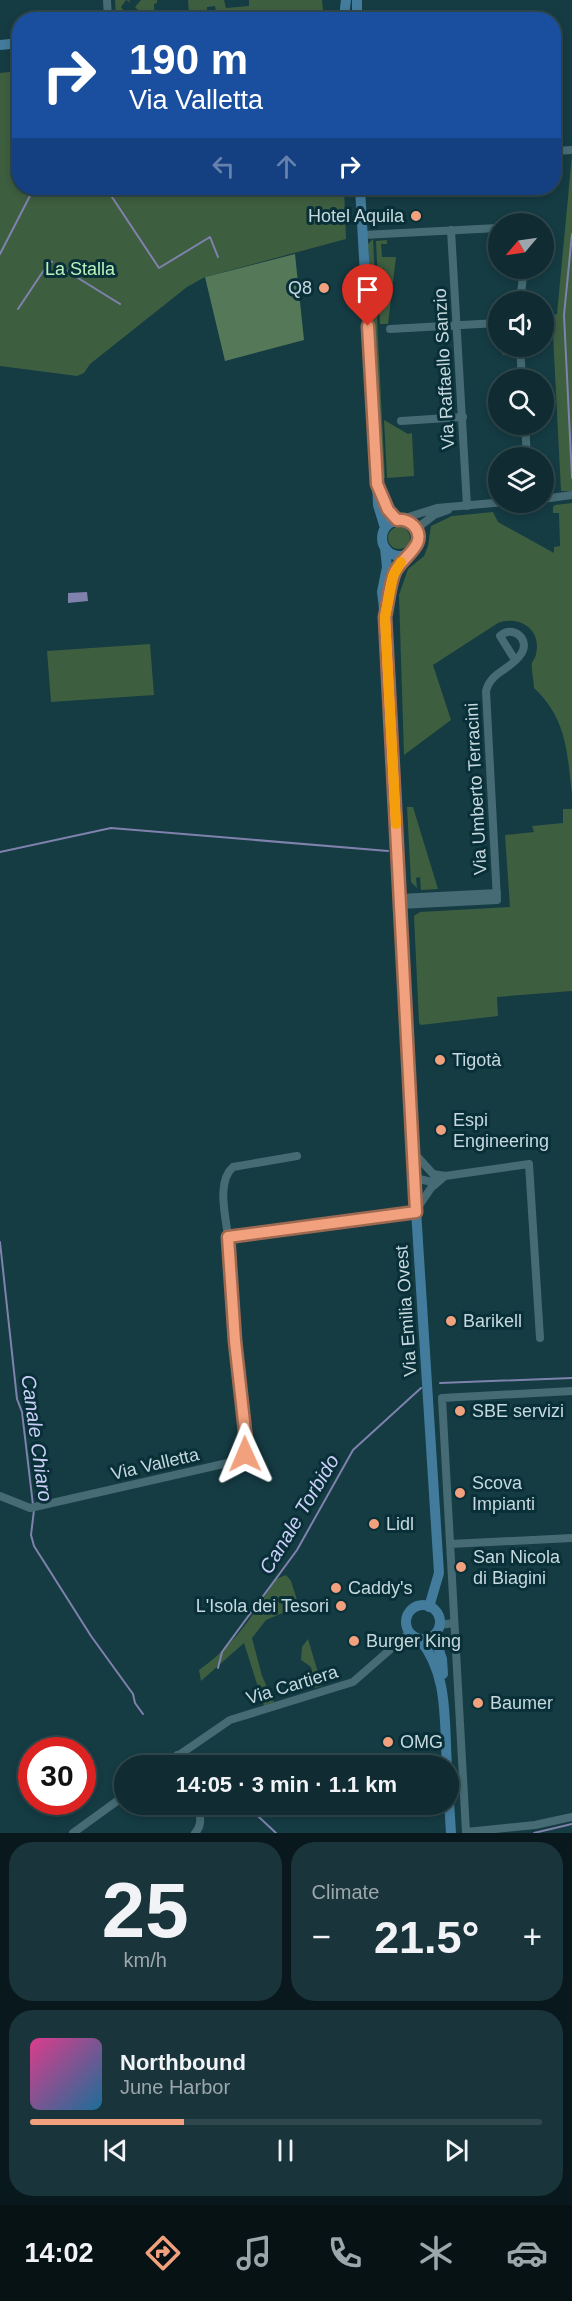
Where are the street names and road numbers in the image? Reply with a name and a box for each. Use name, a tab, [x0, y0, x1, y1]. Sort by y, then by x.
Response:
street label: Via Raffaello Sanzio	[430, 288, 458, 450]
street label: Via Umberto Terracini	[462, 702, 490, 876]
street label: Via Emilia Ovest	[391, 1245, 421, 1377]
street label: Via Valletta	[109, 1444, 202, 1484]
street label: Via Cartiera	[244, 1661, 341, 1708]

